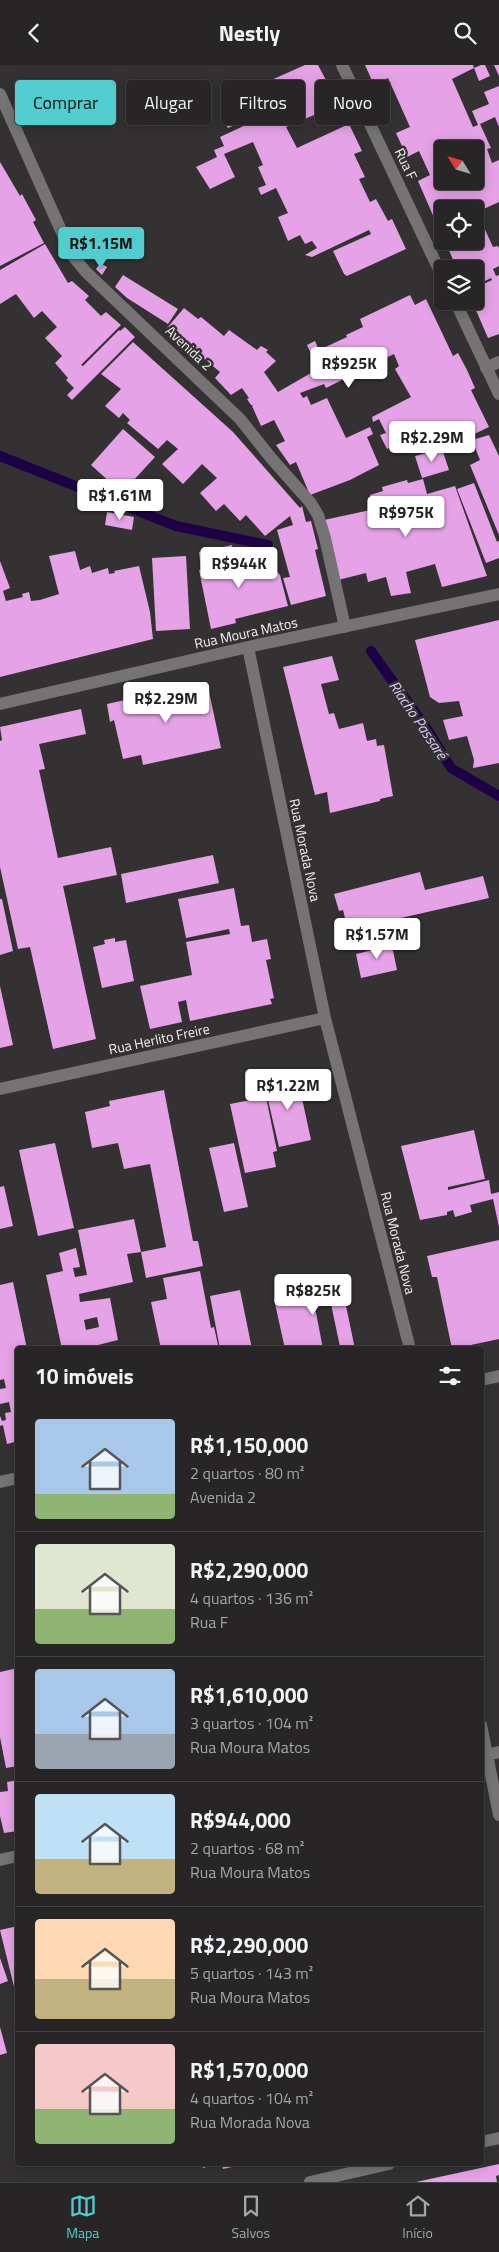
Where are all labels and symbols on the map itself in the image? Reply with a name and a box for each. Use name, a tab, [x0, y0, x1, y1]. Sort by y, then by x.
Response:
north arrow	[434, 140, 484, 190]
street label: Rua F	[390, 144, 423, 183]
pin: R$1.15M	[55, 227, 147, 269]
street label: Avenida 2	[161, 320, 218, 375]
pin: R$925K	[308, 347, 390, 389]
pin: R$2.29M	[386, 421, 478, 463]
pin: R$1.61M	[74, 479, 166, 521]
pin: R$975K	[365, 495, 447, 538]
pin: R$944K	[198, 547, 280, 589]
street label: Rua Moura Matos	[192, 611, 300, 654]
water label: Riacho Passaré	[383, 676, 454, 765]
pin: R$2.29M	[120, 681, 212, 724]
street label: Rua Morada Nova	[284, 796, 327, 903]
pin: R$1.57M	[331, 917, 423, 960]
street label: Rua Herlito Freire	[106, 1018, 211, 1059]
pin: R$1.22M	[242, 1069, 334, 1111]
street label: Rua Morada Nova	[376, 1189, 421, 1296]
pin: R$825K	[272, 1273, 354, 1316]

